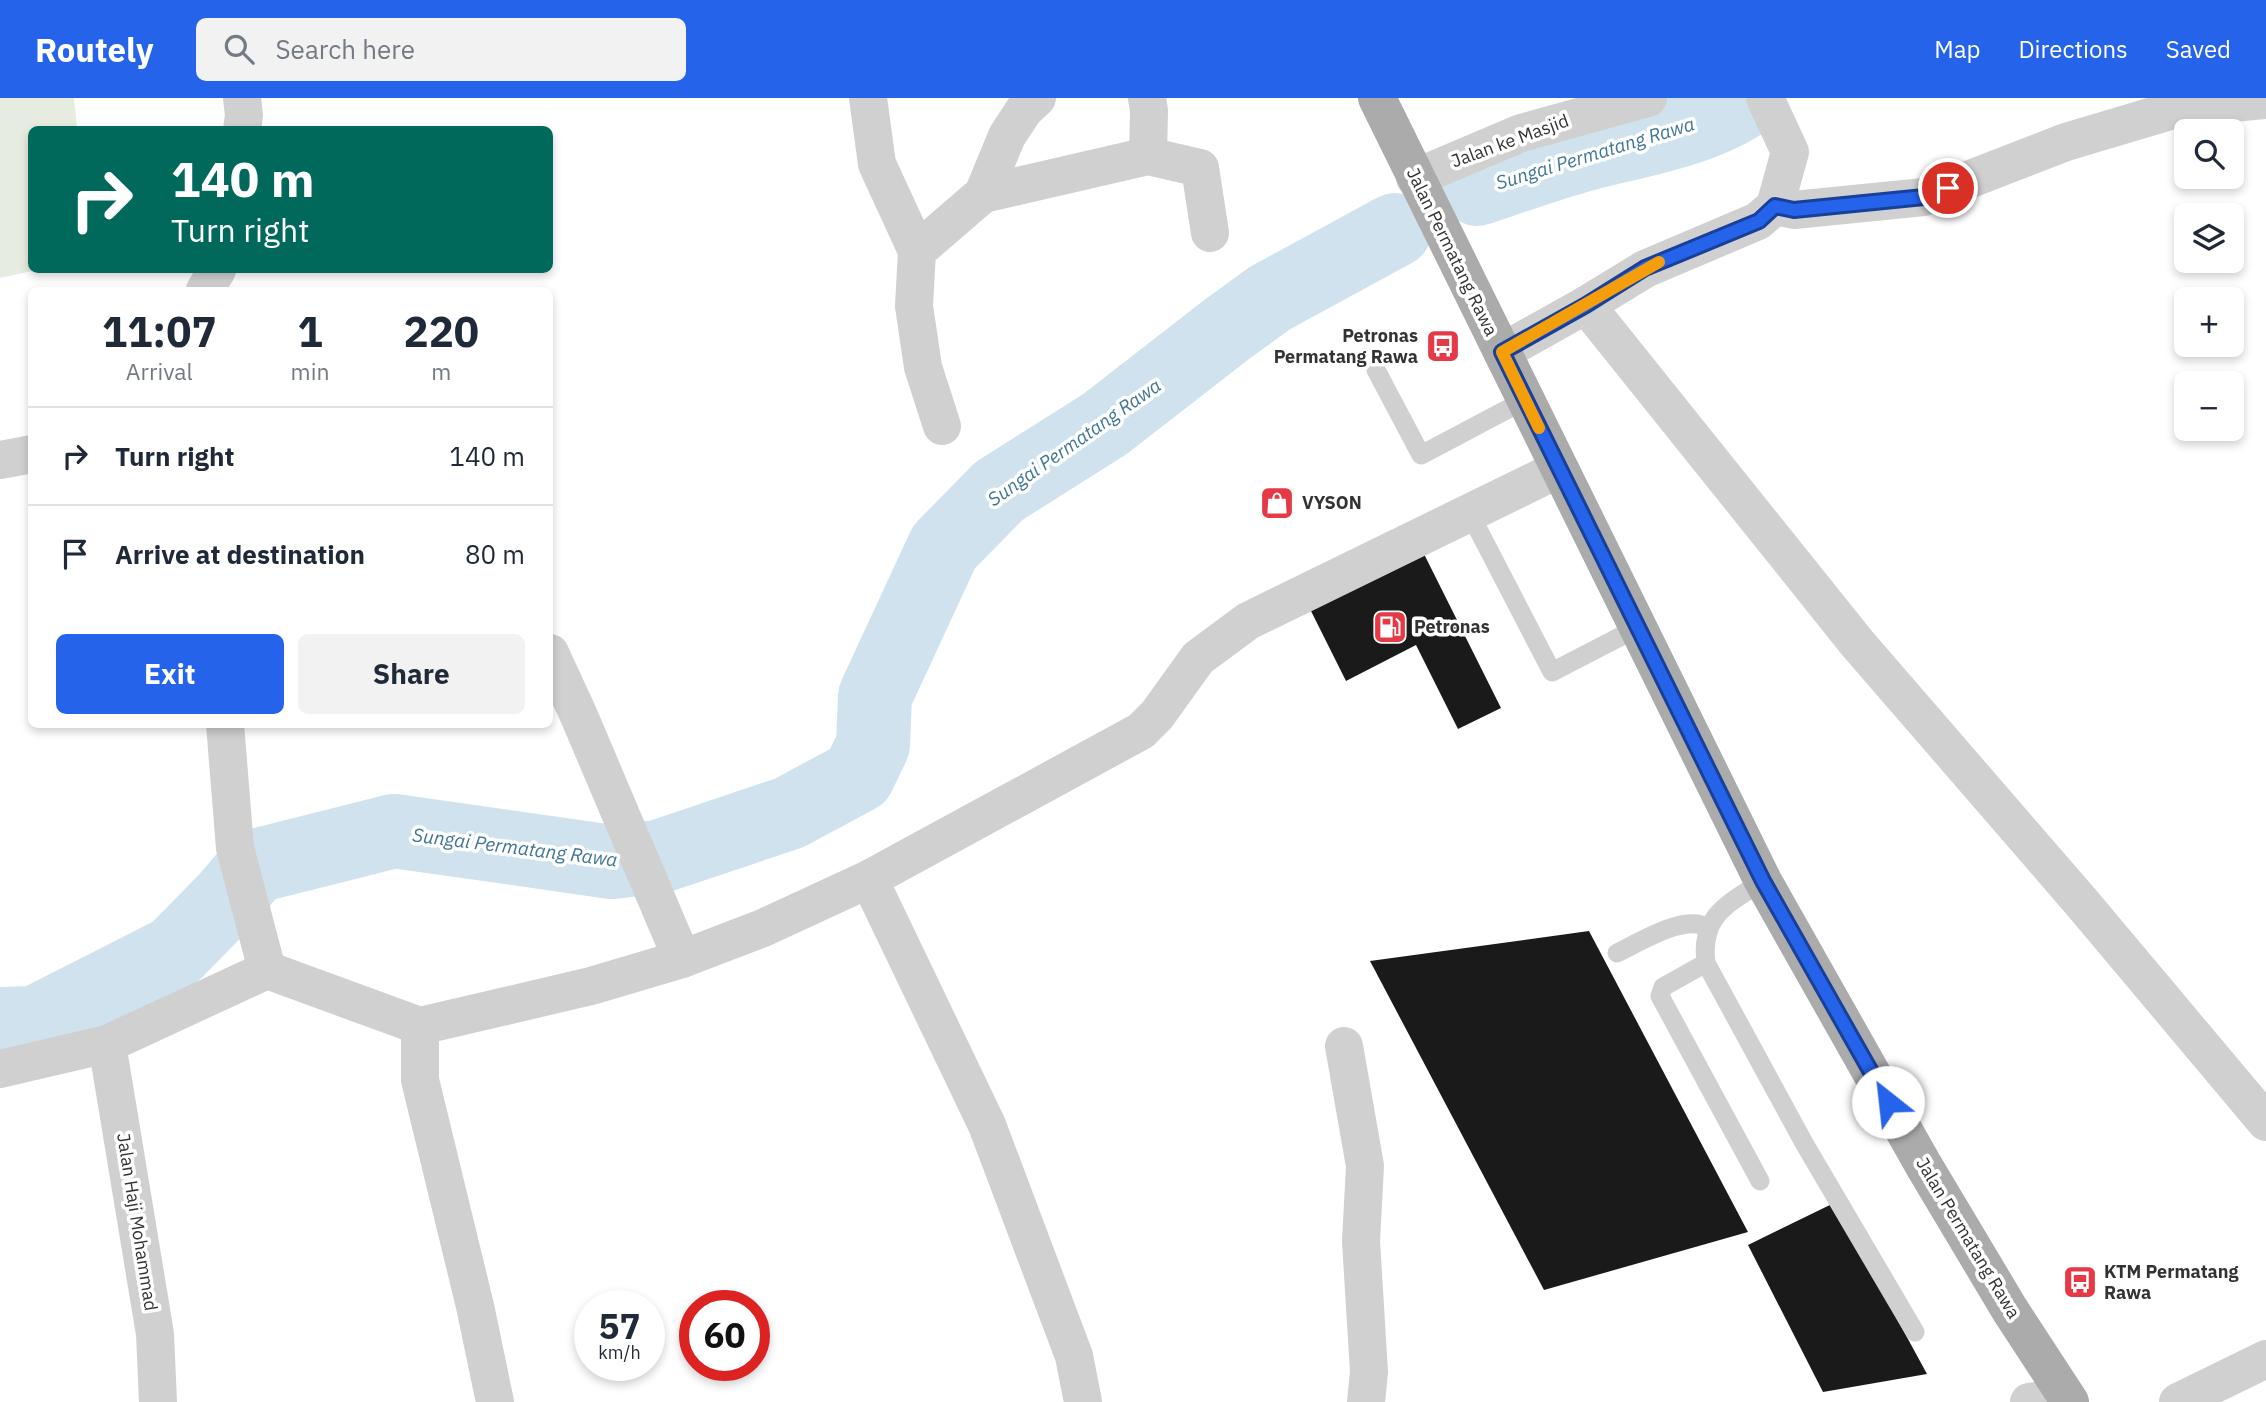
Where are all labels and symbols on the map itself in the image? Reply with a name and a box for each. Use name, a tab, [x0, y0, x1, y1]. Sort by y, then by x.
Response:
street label: Jalan ke Masjid	[1448, 109, 1572, 172]
water label: Sungai Permatang Rawa	[1493, 111, 1697, 195]
pin	[1918, 158, 1978, 218]
street label: Jalan Permatang Rawa	[1402, 164, 1503, 340]
place label: Petronas Permatang Rawa	[1274, 324, 1418, 368]
bus stop icon: Petronas Permatang Rawa	[1424, 327, 1462, 365]
water label: Sungai Permatang Rawa	[983, 373, 1165, 511]
shop icon: VYSON	[1258, 484, 1296, 522]
place label: VYSON	[1302, 491, 1362, 514]
fuel station icon: Petronas	[1371, 608, 1409, 646]
place label: Petronas	[1414, 615, 1490, 638]
water label: Sungai Permatang Rawa	[411, 823, 619, 871]
position arrow	[1851, 1065, 1925, 1139]
street label: Jalan Haji Mohammad	[112, 1132, 163, 1312]
street label: Jalan Permatang Rawa	[1911, 1153, 2026, 1323]
place label: KTM Permatang Rawa	[2104, 1260, 2239, 1304]
bus stop icon: KTM Permatang Rawa	[2061, 1263, 2099, 1301]
speed limit sign: 60	[679, 1290, 770, 1381]

